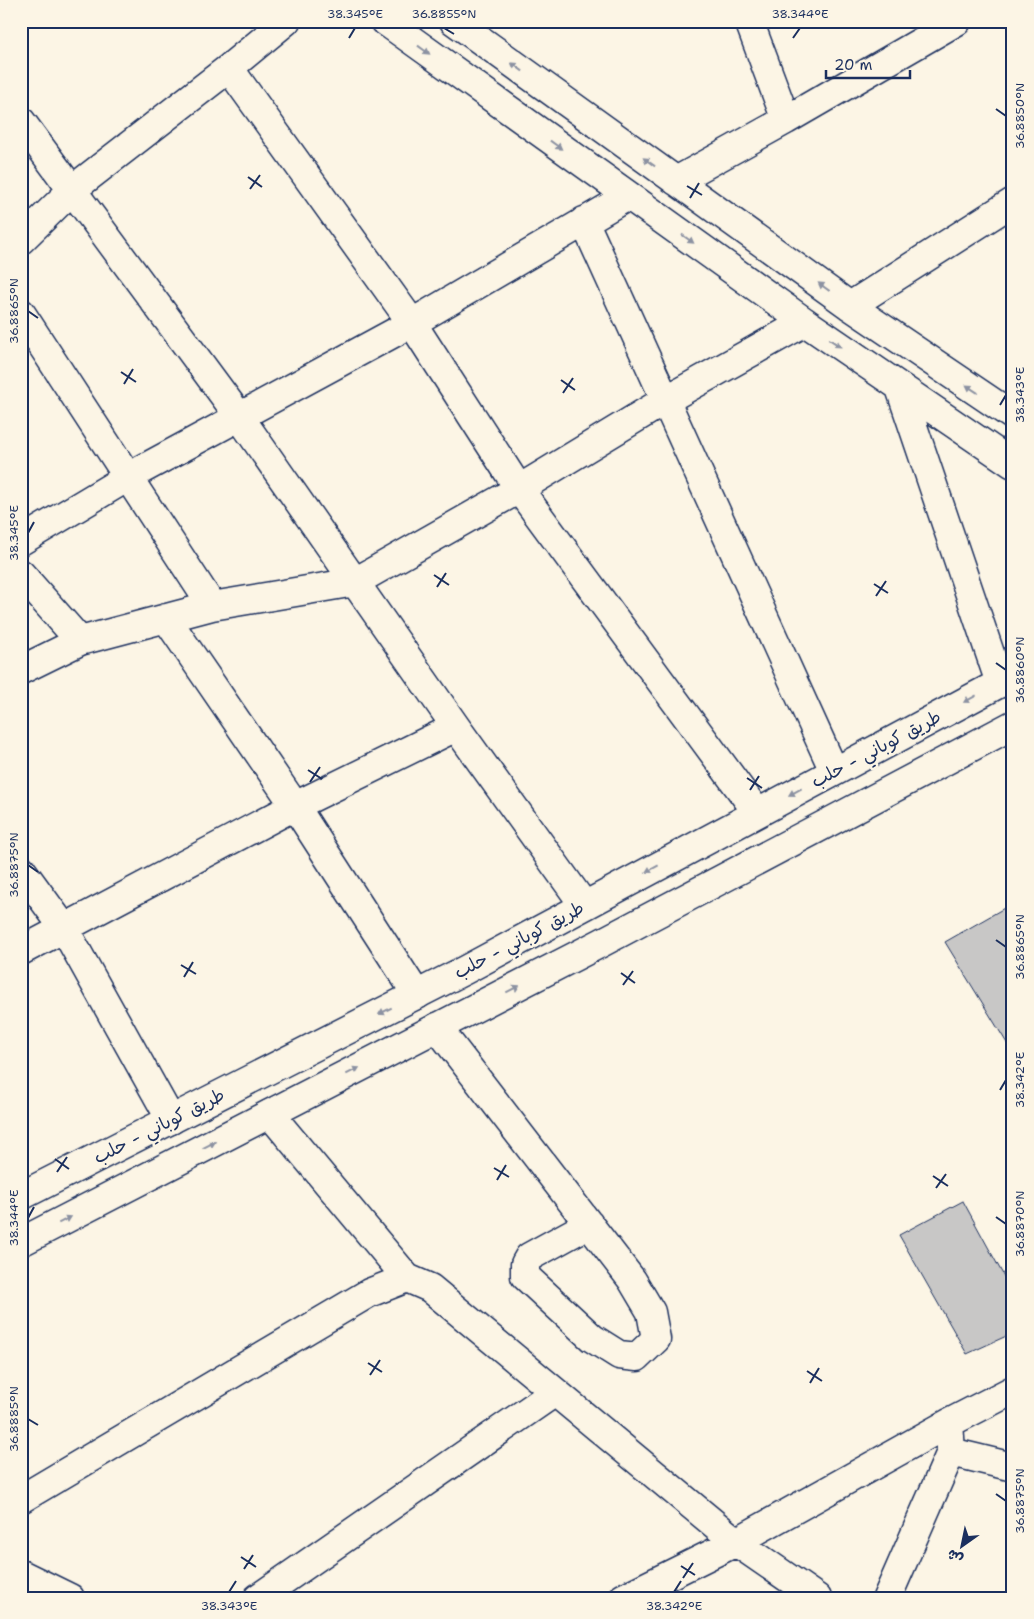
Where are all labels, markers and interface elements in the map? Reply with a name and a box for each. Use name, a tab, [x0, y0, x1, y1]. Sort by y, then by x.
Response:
text: 38.345°E	[327, 6, 383, 22]
text: 36.8855°N	[412, 6, 476, 22]
text: 38.344°E	[772, 6, 828, 22]
one-way arrow	[418, 45, 431, 55]
scale bar	[826, 48, 910, 80]
text: 20 m	[834, 55, 873, 75]
one-way arrow	[510, 62, 524, 72]
text: 36.8850°N	[1012, 83, 1028, 149]
one-way arrow	[549, 139, 562, 150]
one-way arrow	[642, 157, 656, 167]
one-way arrow	[682, 234, 695, 244]
text: 36.8865°N	[6, 278, 22, 344]
one-way arrow	[817, 282, 831, 292]
one-way arrow	[829, 338, 842, 348]
text: 38.343°E	[1012, 367, 1028, 423]
one-way arrow	[966, 384, 979, 394]
text: 38.345°E	[6, 505, 22, 561]
text: 36.8860°N	[1012, 636, 1028, 704]
one-way arrow	[962, 695, 977, 703]
street label: طريق كوباني - حلب	[807, 705, 947, 797]
one-way arrow	[788, 788, 803, 796]
text: 36.8875°N	[6, 832, 22, 898]
one-way arrow	[646, 864, 659, 873]
street label: طريق كوباني - حلب	[450, 896, 590, 988]
text: 36.8865°N	[1012, 914, 1028, 980]
one-way arrow	[506, 985, 521, 993]
one-way arrow	[378, 1007, 392, 1015]
text: 38.342°E	[1012, 1052, 1028, 1108]
one-way arrow	[346, 1067, 361, 1075]
street label: طريق كوباني - حلب	[89, 1083, 230, 1173]
one-way arrow	[202, 1141, 216, 1149]
text: 38.344°E	[6, 1190, 22, 1246]
text: 36.8870°N	[1012, 1191, 1028, 1257]
one-way arrow	[57, 1216, 72, 1224]
text: 36.8885°N	[6, 1386, 22, 1452]
text: 36.8875°N	[1012, 1468, 1028, 1534]
north arrow	[936, 1522, 986, 1572]
text: ش	[944, 1545, 966, 1569]
text: 38.343°E	[201, 1598, 257, 1614]
text: 38.342°E	[646, 1598, 702, 1614]

